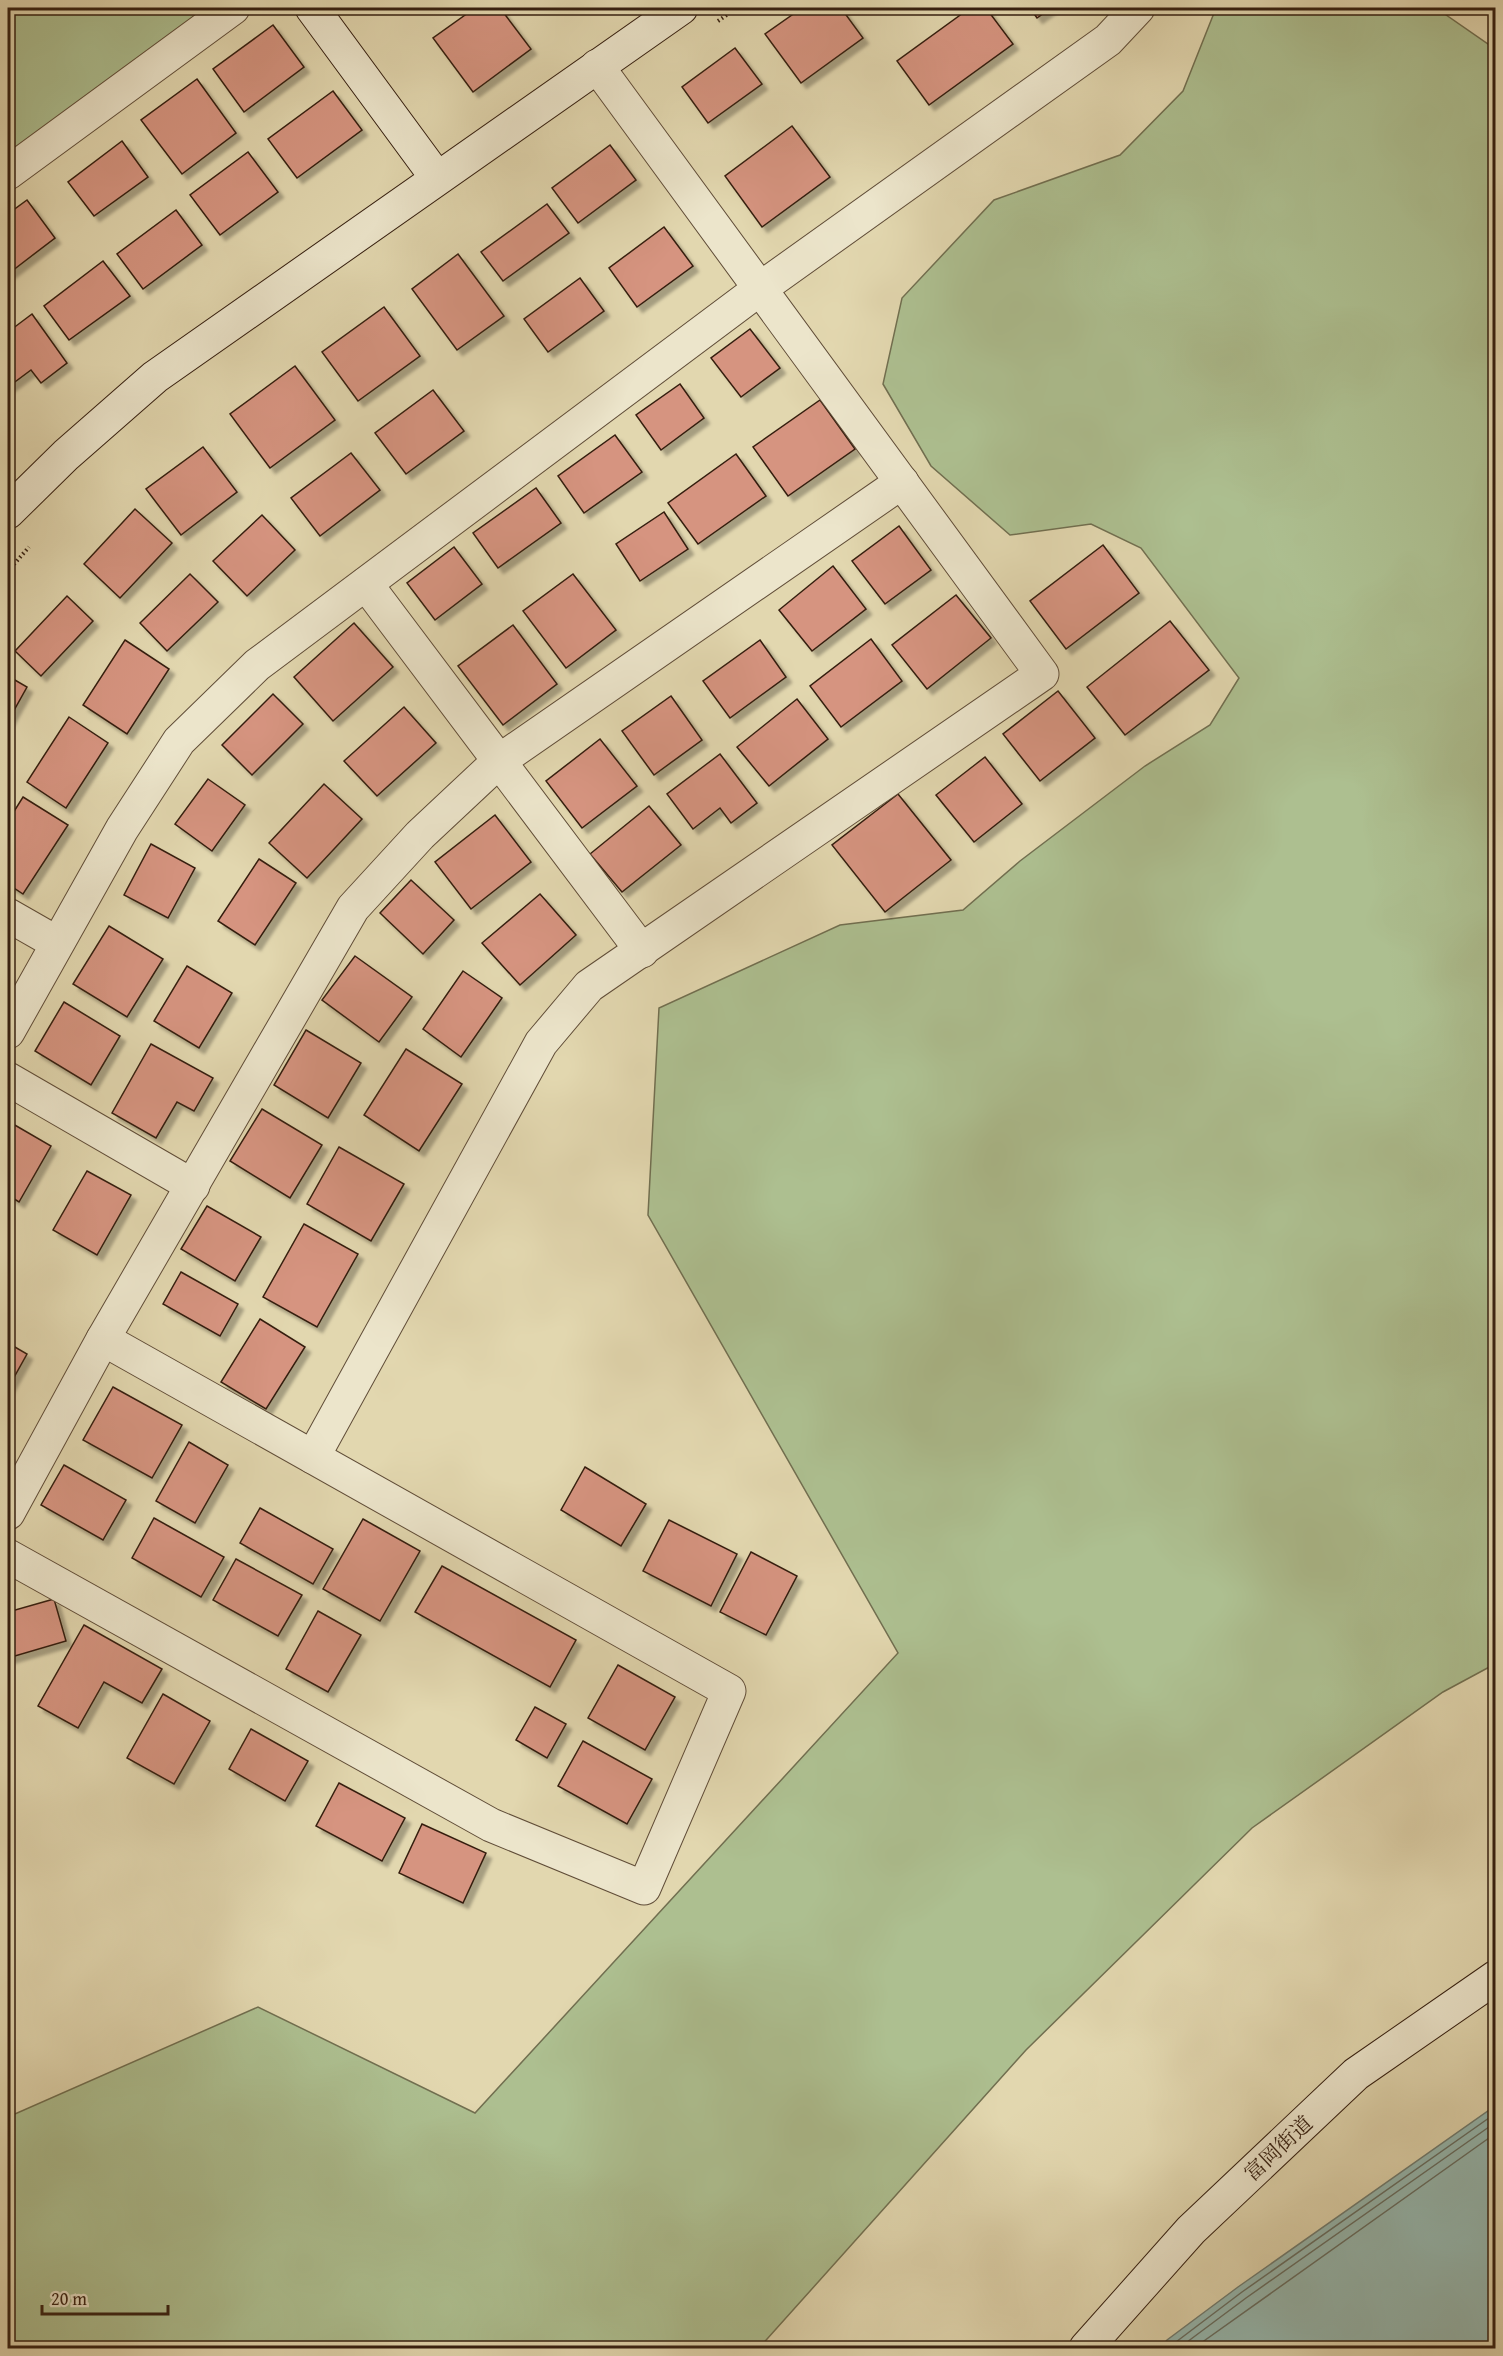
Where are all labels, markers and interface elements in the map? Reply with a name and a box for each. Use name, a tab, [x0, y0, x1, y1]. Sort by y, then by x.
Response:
street label: 富岡街道	[1237, 2108, 1319, 2188]
scale bar	[42, 2278, 168, 2316]
text: 20 m	[51, 2285, 87, 2312]

